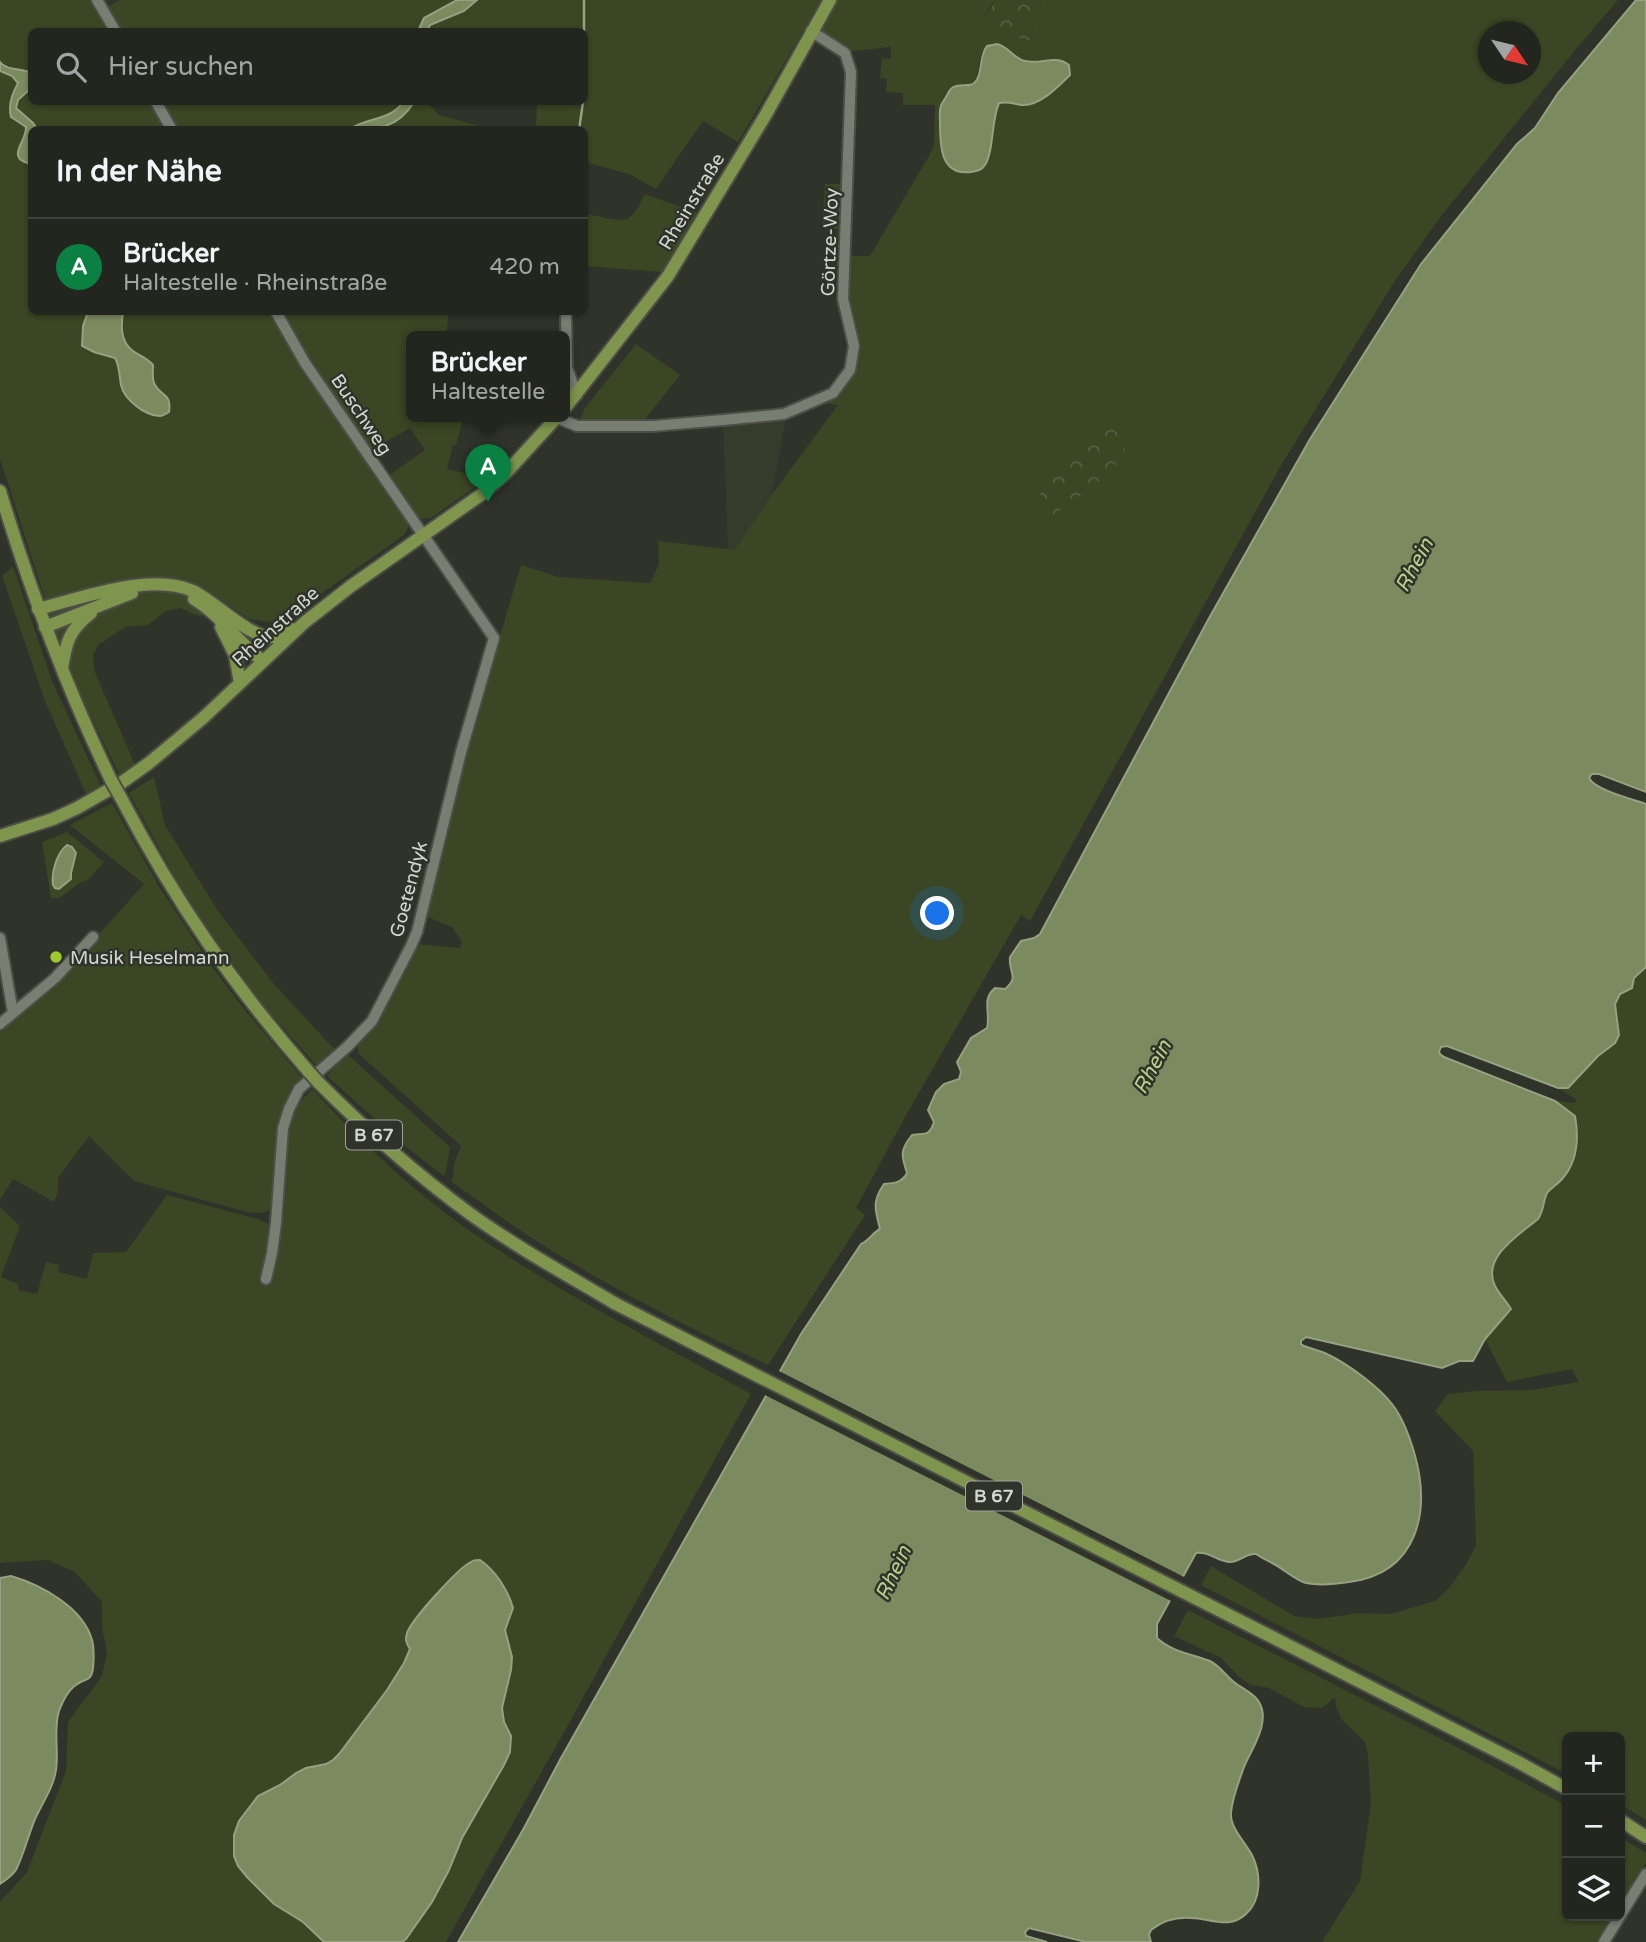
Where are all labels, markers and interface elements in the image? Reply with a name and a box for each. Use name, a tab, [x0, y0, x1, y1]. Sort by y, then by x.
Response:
north arrow	[1478, 21, 1541, 84]
search box	[28, 28, 588, 105]
icon: search	[52, 48, 90, 86]
text: Hier suchen	[108, 51, 254, 82]
street label: Rheinstraße	[654, 149, 729, 254]
text: In der Nähe	[56, 153, 222, 190]
street label: Görtze-Woy	[817, 187, 843, 297]
text: Brücker	[123, 238, 219, 269]
text: A	[70, 253, 88, 281]
text: 420 m	[490, 253, 560, 281]
text: Haltestelle · Rheinstraße	[123, 269, 387, 297]
popup	[406, 331, 570, 422]
text: Brücker	[431, 347, 527, 378]
street label: Buschweg	[326, 370, 396, 459]
text: Haltestelle	[431, 378, 545, 406]
pin: A	[465, 444, 511, 502]
water label: Rhein	[1390, 533, 1440, 597]
street label: Rheinstraße	[228, 582, 323, 671]
street label: Goetendyk	[386, 839, 432, 940]
your location	[920, 896, 954, 930]
place label: Musik Heselmann	[70, 947, 230, 969]
marker: Musik Heselmann	[48, 949, 64, 965]
water label: Rhein	[1128, 1035, 1178, 1099]
road number: B 67	[346, 1120, 402, 1150]
road number: B 67	[966, 1482, 1022, 1511]
water label: Rhein	[870, 1541, 917, 1605]
map controls	[1562, 1732, 1625, 1921]
button: +	[1562, 1732, 1625, 1795]
button: −	[1562, 1795, 1625, 1858]
button: layers	[1562, 1858, 1625, 1921]

